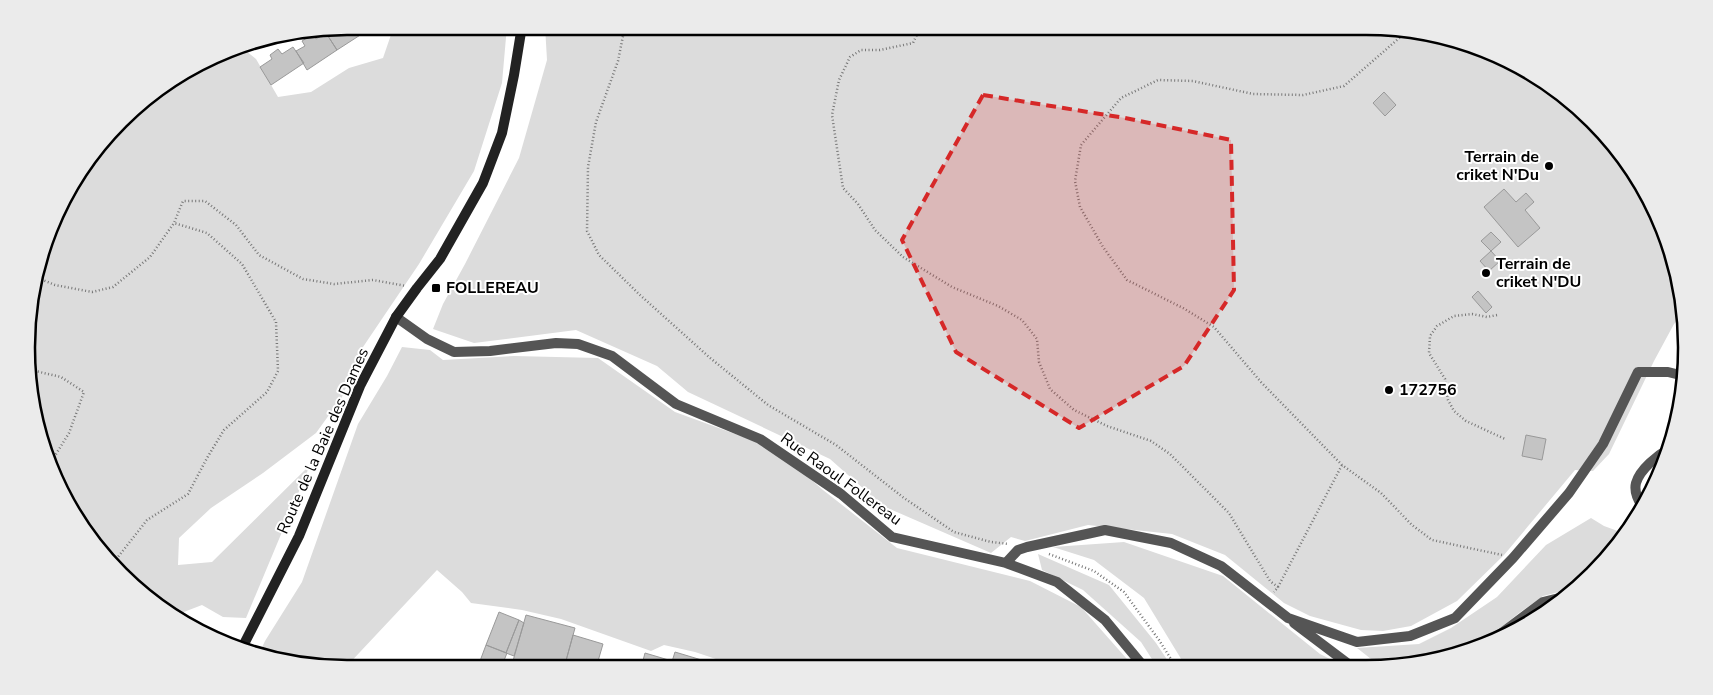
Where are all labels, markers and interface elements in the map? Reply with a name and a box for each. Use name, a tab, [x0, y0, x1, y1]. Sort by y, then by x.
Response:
place label: Terrain de criket N'Du	[1456, 146, 1539, 186]
marker: Terrain de criket N'Du	[1543, 160, 1555, 172]
place label: Terrain de criket N'DU	[1496, 253, 1581, 293]
marker: Terrain de criket N'DU	[1480, 267, 1492, 279]
place label: FOLLEREAU	[446, 277, 539, 299]
marker: FOLLEREAU	[430, 282, 442, 294]
street label: Route de la Baie des Dames	[272, 345, 374, 537]
place label: 172756	[1399, 379, 1457, 401]
marker: 172756	[1383, 384, 1395, 396]
street label: Rue Raoul Follereau	[776, 427, 906, 531]

